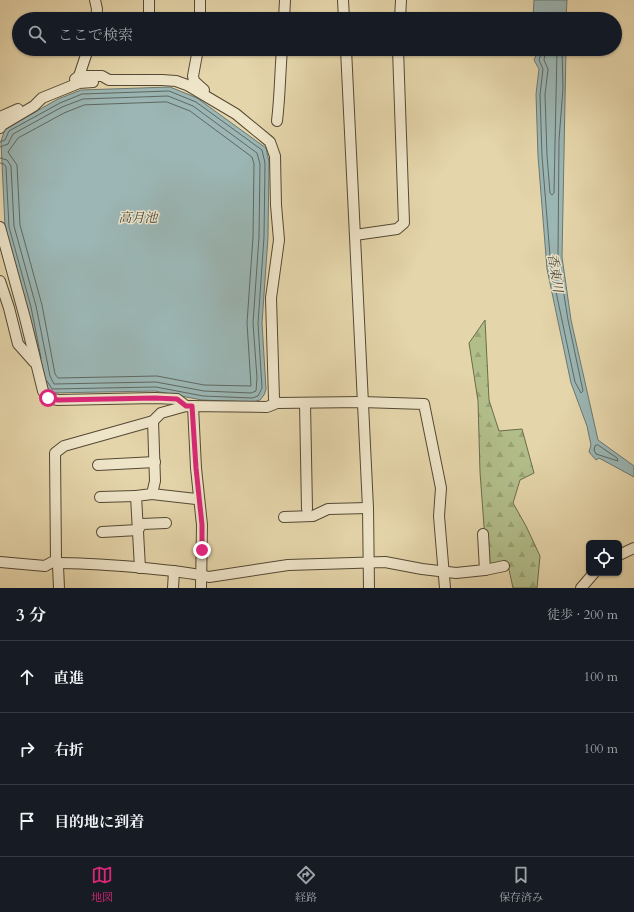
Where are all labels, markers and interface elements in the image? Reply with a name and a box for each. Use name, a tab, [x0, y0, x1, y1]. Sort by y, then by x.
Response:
search box	[12, 12, 622, 56]
icon: search	[26, 23, 48, 45]
text: ここで検索	[58, 25, 133, 45]
water label: 高月池	[118, 209, 159, 227]
water label: 香東川	[543, 252, 567, 296]
route start	[39, 389, 57, 407]
map controls	[586, 540, 622, 576]
button: locate	[586, 540, 622, 576]
route end	[193, 541, 211, 559]
text: 3 分	[16, 604, 46, 627]
text: 徒歩 · 200 m	[547, 606, 618, 624]
icon: ahead	[16, 666, 38, 688]
text: 直進	[54, 668, 84, 688]
text: 100 m	[584, 668, 618, 686]
icon: right	[16, 738, 38, 760]
text: 右折	[54, 740, 84, 760]
text: 100 m	[584, 740, 618, 758]
icon: arrive	[16, 810, 38, 832]
text: 目的地に到着	[54, 812, 144, 832]
tab: 地図	[91, 864, 113, 905]
tab: 経路	[295, 864, 317, 905]
tab: 保存済み	[499, 864, 543, 905]

